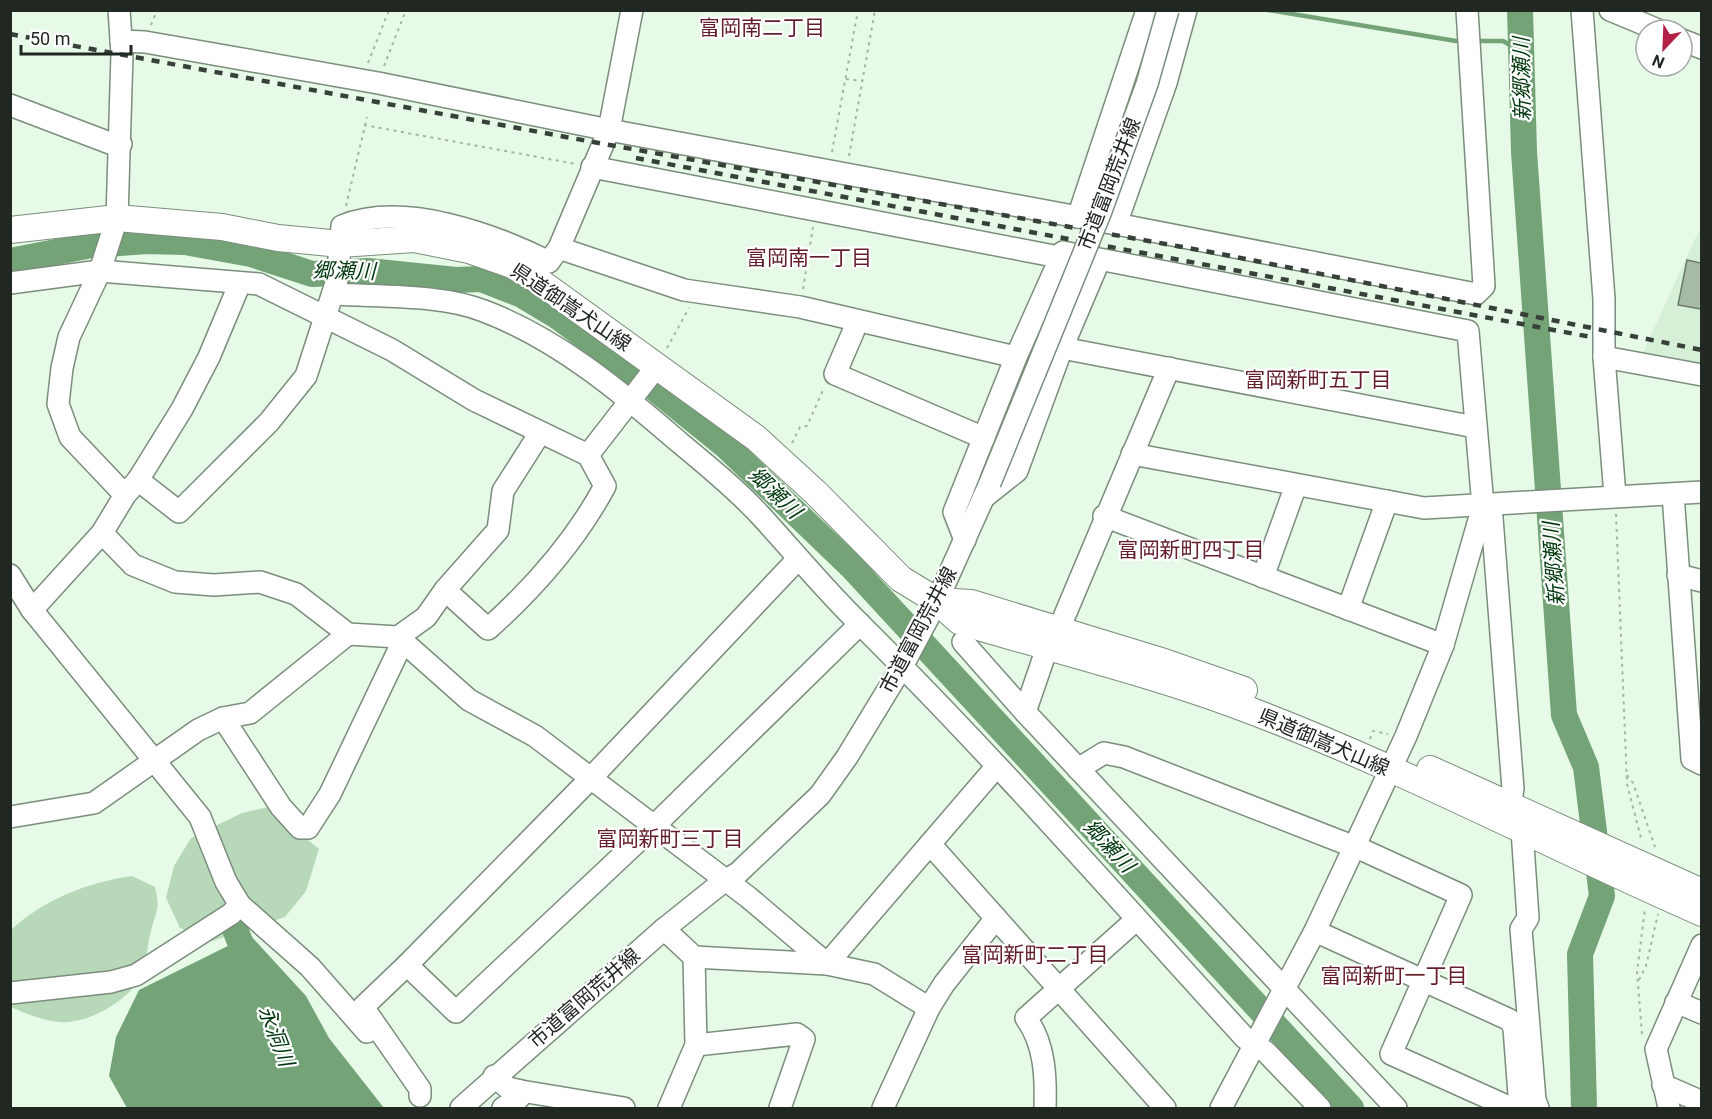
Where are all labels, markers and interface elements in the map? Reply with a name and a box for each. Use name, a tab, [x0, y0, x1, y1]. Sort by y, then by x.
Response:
district label: 富岡南二丁目	[699, 16, 825, 40]
scale bar	[21, 18, 130, 56]
north arrow	[1634, 18, 1694, 78]
text: 50 m	[30, 28, 70, 49]
water label: 新郷瀬川	[1509, 35, 1535, 121]
text: N	[1649, 50, 1667, 72]
street label: 市道富岡荒井線	[1073, 114, 1145, 254]
district label: 富岡南一丁目	[746, 246, 872, 270]
water label: 郷瀬川	[312, 258, 378, 284]
street label: 県道御嵩犬山線	[506, 258, 636, 356]
district label: 富岡新町五丁目	[1245, 368, 1392, 392]
water label: 郷瀬川	[744, 462, 807, 525]
water label: 新郷瀬川	[1539, 519, 1569, 607]
district label: 富岡新町四丁目	[1118, 538, 1265, 562]
street label: 市道富岡荒井線	[875, 563, 961, 697]
street label: 県道御嵩犬山線	[1255, 704, 1393, 780]
water label: 郷瀬川	[1079, 815, 1141, 879]
district label: 富岡新町三丁目	[597, 827, 744, 851]
street label: 市道富岡荒井線	[523, 943, 645, 1053]
district label: 富岡新町二丁目	[962, 943, 1109, 967]
district label: 富岡新町一丁目	[1321, 964, 1468, 988]
water label: 永洞川	[254, 1002, 299, 1072]

